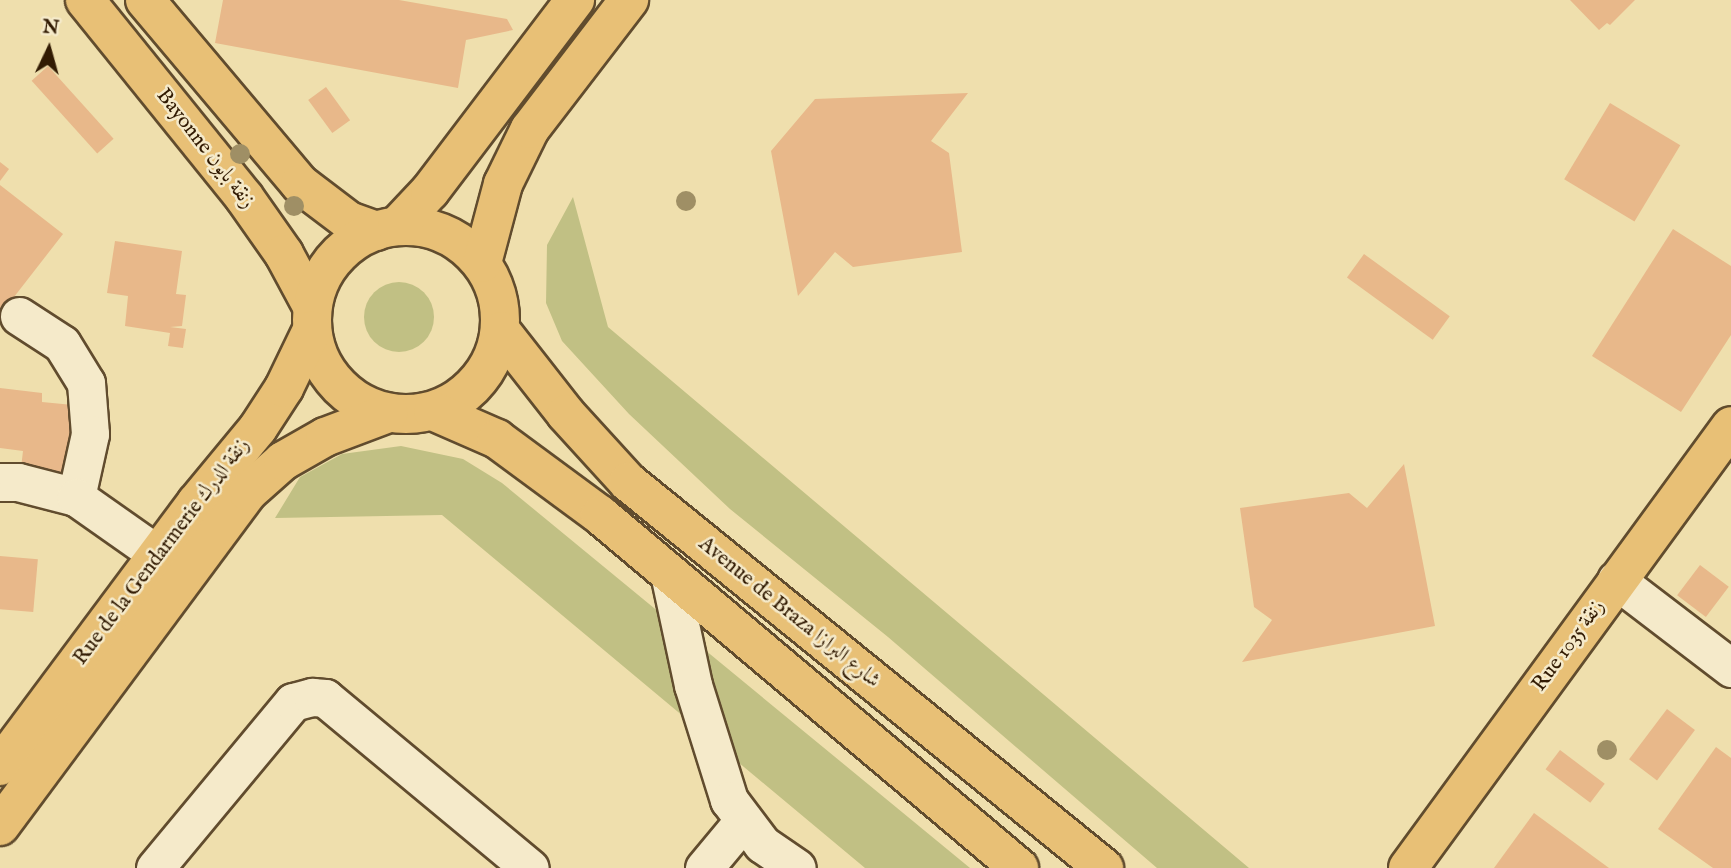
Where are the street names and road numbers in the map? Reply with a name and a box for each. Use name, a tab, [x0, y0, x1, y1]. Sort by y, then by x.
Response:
street label: Bayonne زنقة بايون	[150, 84, 260, 214]
street label: Rue de la Gendarmerie زنقة الدرك	[68, 434, 256, 670]
street label: Avenue de Braza شارع البرازا	[693, 532, 885, 694]
street label: Rue 1035 زنقة	[1527, 595, 1611, 697]

